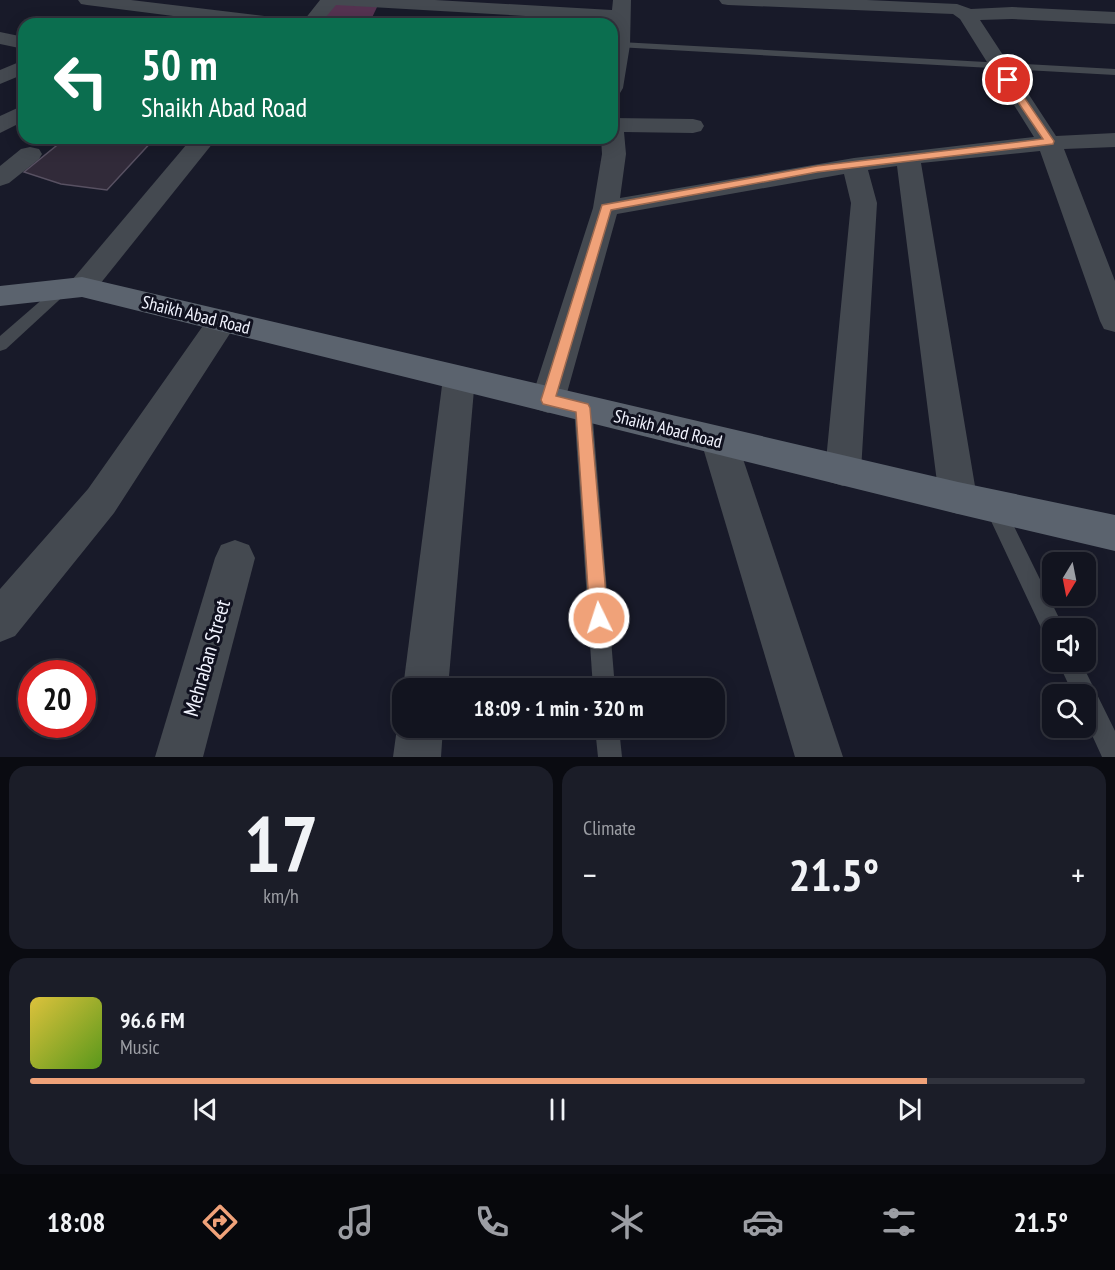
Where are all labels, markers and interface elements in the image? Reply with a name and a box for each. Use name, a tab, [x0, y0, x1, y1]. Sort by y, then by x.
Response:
text: 50 m	[141, 37, 218, 92]
icon: left	[42, 42, 120, 120]
pin	[982, 54, 1033, 105]
icon: arrive	[991, 63, 1024, 96]
text: Shaikh Abad Road	[141, 90, 307, 124]
street label: Shaikh Abad Road	[140, 290, 253, 339]
street label: Shaikh Abad Road	[612, 404, 725, 453]
north arrow	[1042, 552, 1096, 606]
map controls	[1042, 552, 1096, 738]
position arrow	[567, 586, 631, 650]
street label: Mehraban Street	[177, 596, 236, 719]
button: sound	[1042, 618, 1096, 672]
speed limit sign: 20	[18, 660, 96, 738]
button: search	[1042, 684, 1096, 738]
text: 18:09 · 1 min · 320 m	[473, 694, 644, 722]
text: 17	[244, 793, 318, 894]
text: Climate	[583, 815, 636, 841]
text: 21.5°	[789, 845, 879, 903]
text: −	[583, 853, 597, 896]
text: +	[1071, 853, 1085, 896]
text: km/h	[263, 883, 299, 909]
text: 96.6 FM	[120, 1006, 185, 1034]
text: Music	[120, 1034, 160, 1060]
icon: previous	[189, 1093, 222, 1126]
icon: pause	[541, 1093, 574, 1126]
icon: next	[893, 1093, 926, 1126]
icon: directions	[199, 1201, 241, 1243]
icon: music	[335, 1201, 377, 1243]
icon: phone	[471, 1201, 513, 1243]
icon: climate	[606, 1201, 648, 1243]
icon: car	[742, 1201, 784, 1243]
icon: filters	[878, 1201, 920, 1243]
text: 18:08	[47, 1205, 105, 1239]
text: 21.5°	[1014, 1205, 1068, 1239]

